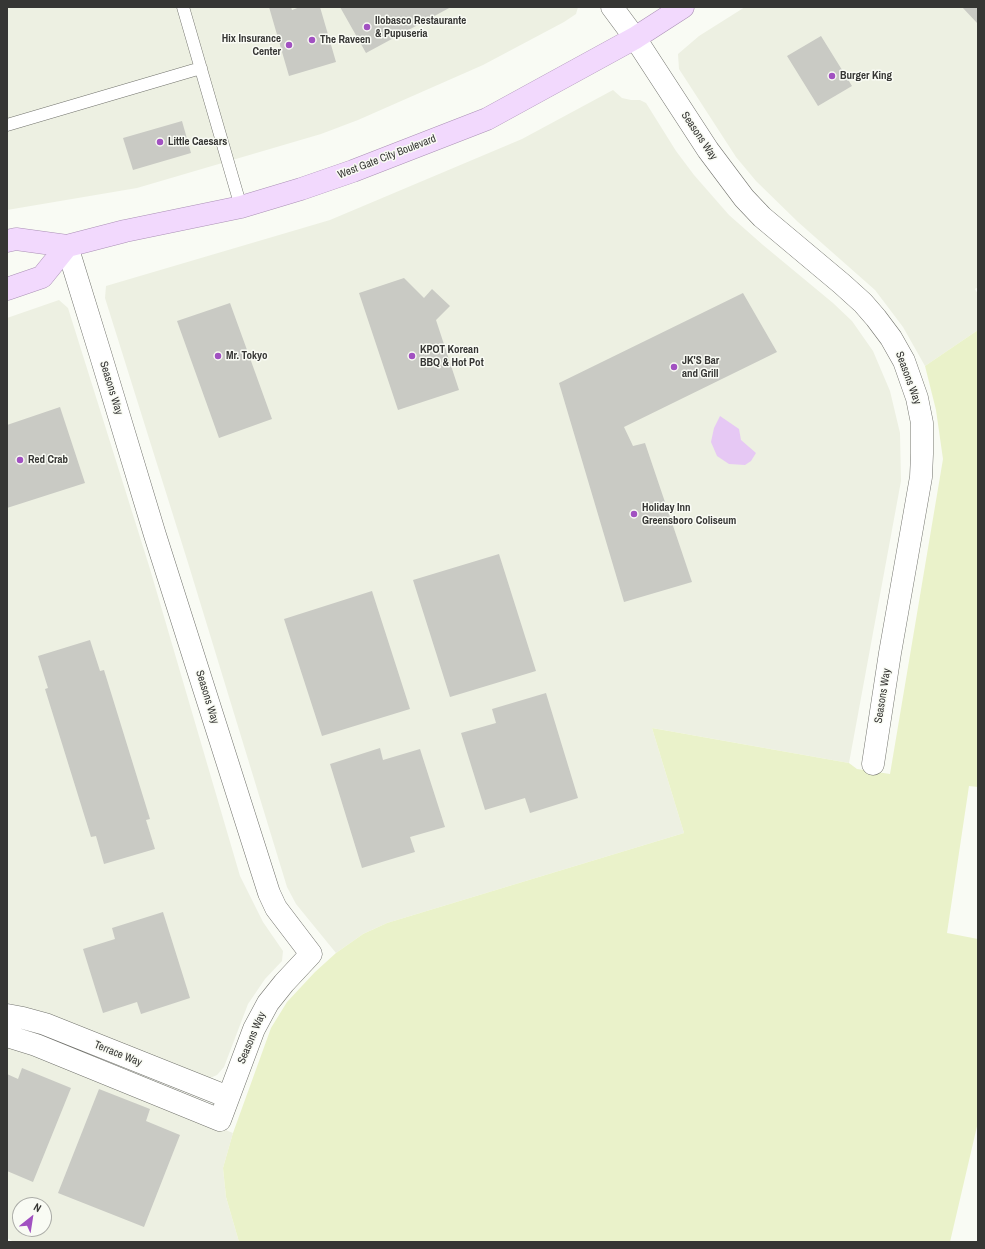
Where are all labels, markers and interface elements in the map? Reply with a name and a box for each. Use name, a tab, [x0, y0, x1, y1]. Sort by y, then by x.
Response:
place label: Ilobasco Restaurante & Pupuseria	[375, 14, 466, 40]
marker: Ilobasco Restaurante & Pupuseria	[362, 22, 372, 32]
place label: Hix Insurance Center	[222, 32, 281, 58]
place label: The Raveen	[320, 33, 371, 47]
marker: The Raveen	[307, 35, 317, 45]
marker: Hix Insurance Center	[284, 40, 294, 50]
place label: Burger King	[840, 69, 892, 83]
marker: Burger King	[827, 71, 837, 81]
street label: Seasons Way	[678, 109, 720, 163]
street label: West Gate City Boulevard	[336, 132, 438, 182]
place label: Little Caesars	[168, 135, 227, 149]
marker: Little Caesars	[155, 137, 165, 147]
place label: KPOT Korean BBQ & Hot Pot	[420, 343, 484, 369]
place label: Mr. Tokyo	[226, 349, 267, 363]
street label: Seasons Way	[892, 350, 924, 406]
marker: Mr. Tokyo	[213, 351, 223, 361]
marker: KPOT Korean BBQ & Hot Pot	[407, 351, 417, 361]
place label: JK'S Bar and Grill	[682, 354, 719, 380]
street label: Seasons Way	[97, 360, 125, 416]
marker: JK'S Bar and Grill	[669, 362, 679, 372]
place label: Red Crab	[28, 453, 68, 467]
marker: Red Crab	[15, 455, 25, 465]
place label: Holiday Inn Greensboro Coliseum	[642, 501, 736, 527]
marker: Holiday Inn Greensboro Coliseum	[629, 509, 639, 519]
street label: Seasons Way	[872, 668, 894, 724]
street label: Seasons Way	[193, 669, 221, 725]
street label: Seasons Way	[235, 1010, 269, 1066]
street label: Terrace Way	[92, 1038, 144, 1070]
north arrow	[12, 1197, 52, 1237]
text: N	[31, 1200, 44, 1215]

